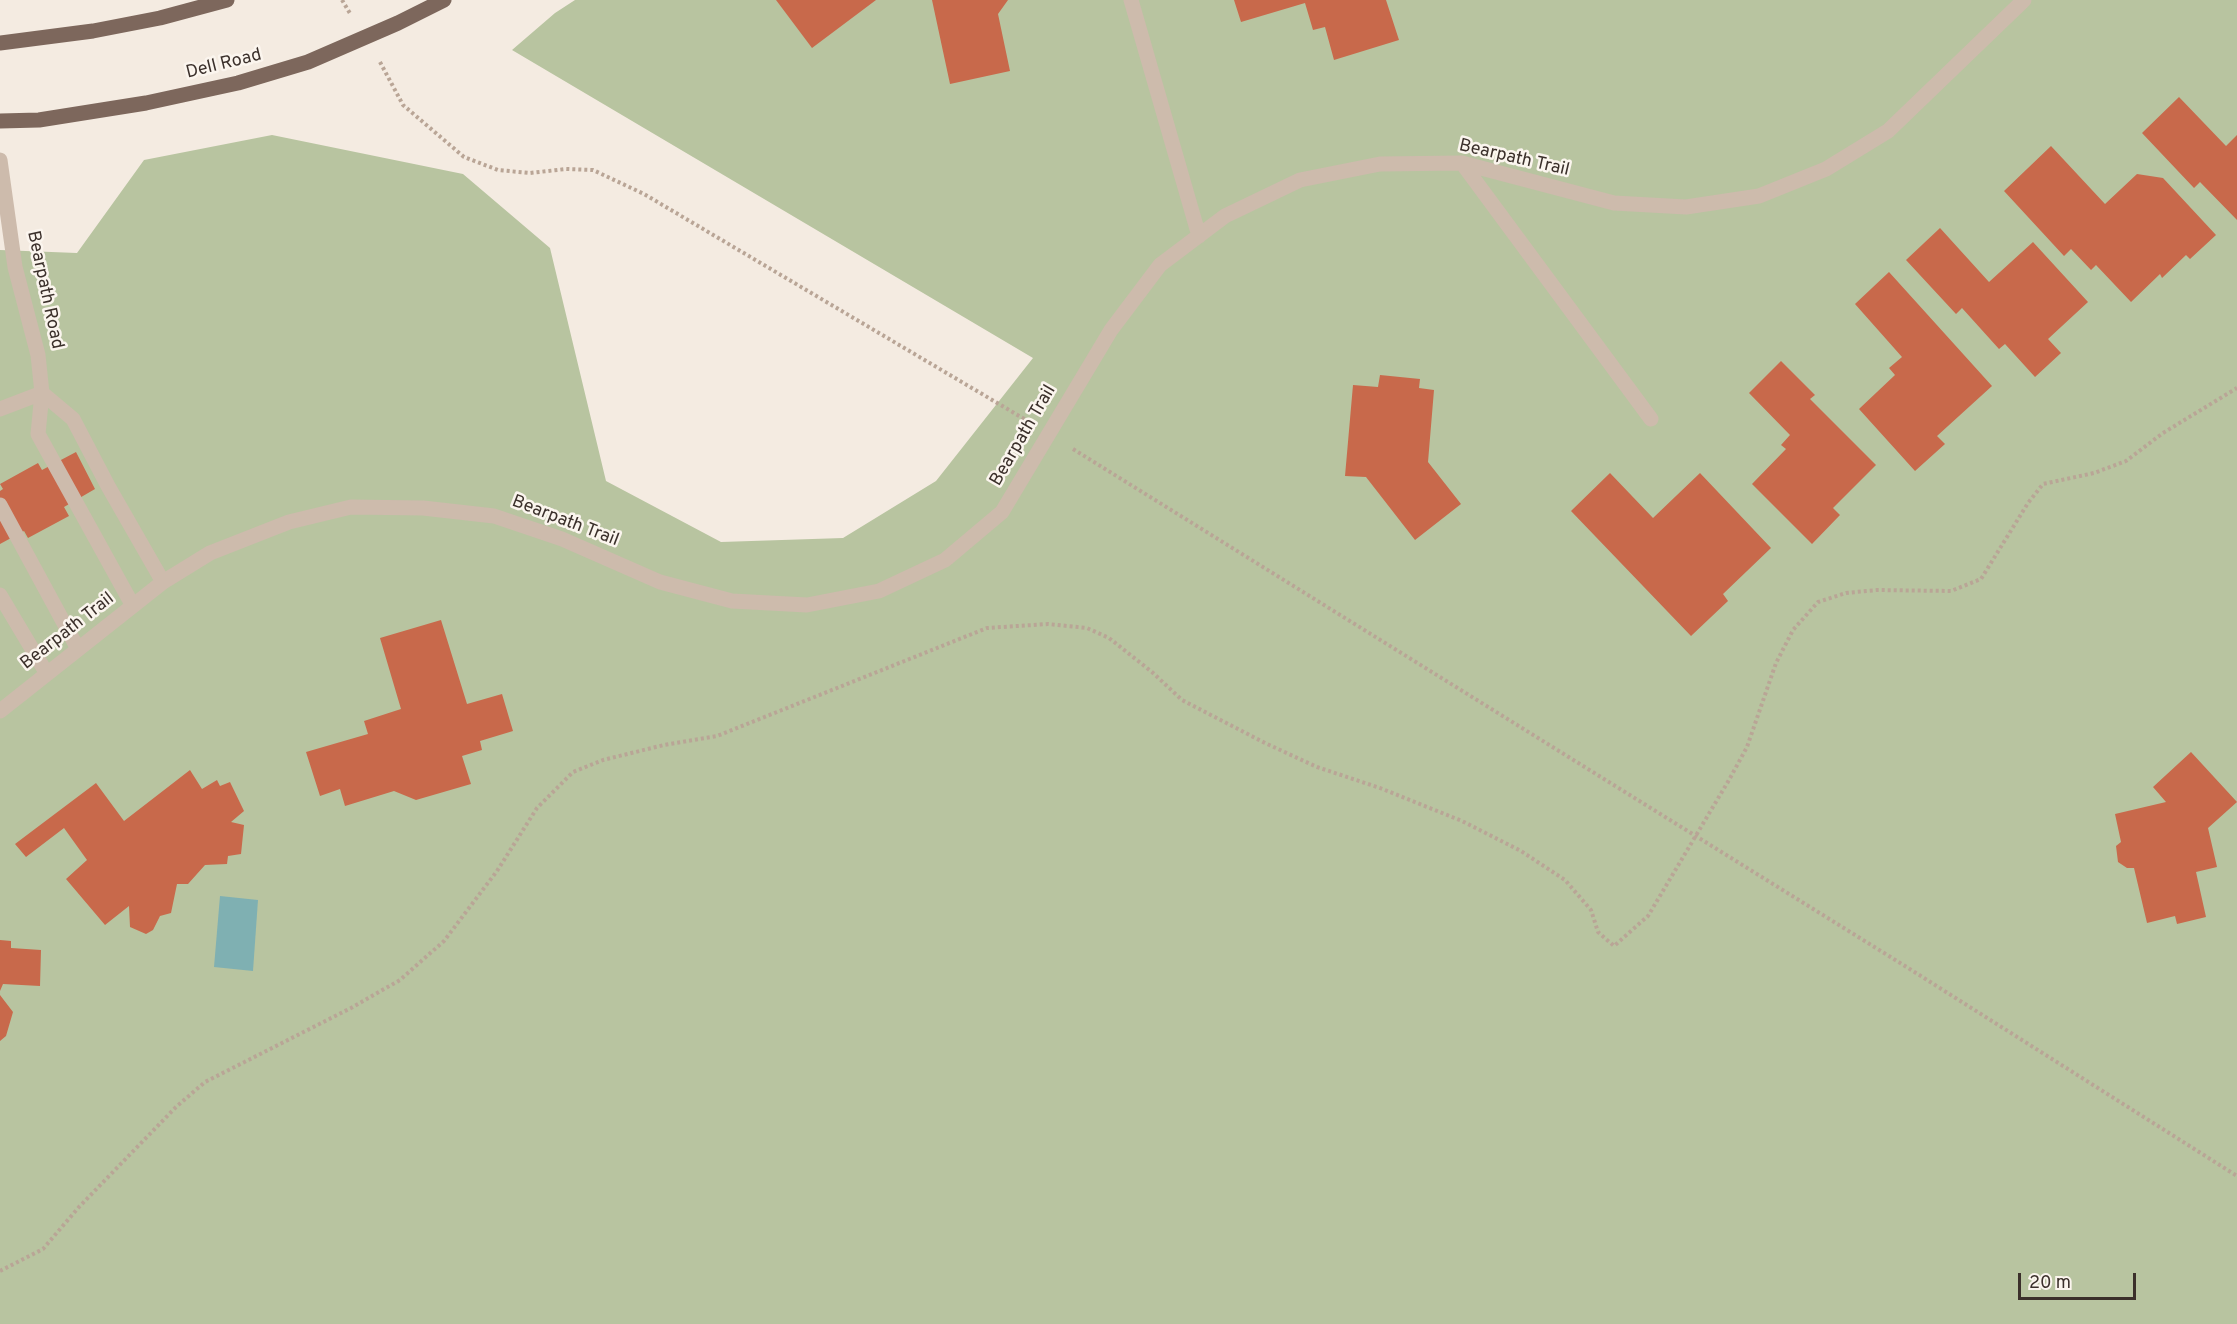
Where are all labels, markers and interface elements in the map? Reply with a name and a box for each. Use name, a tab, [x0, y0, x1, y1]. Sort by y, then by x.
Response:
street label: Dell Road	[184, 45, 264, 85]
street label: Bearpath Trail	[1457, 136, 1571, 182]
street label: Bearpath Road	[21, 229, 67, 351]
street label: Bearpath Trail	[986, 382, 1062, 490]
street label: Bearpath Trail	[508, 492, 622, 552]
street label: Bearpath Trail	[17, 589, 119, 675]
scale bar	[2021, 1261, 2140, 1299]
text: 20 m	[2029, 1272, 2071, 1295]

